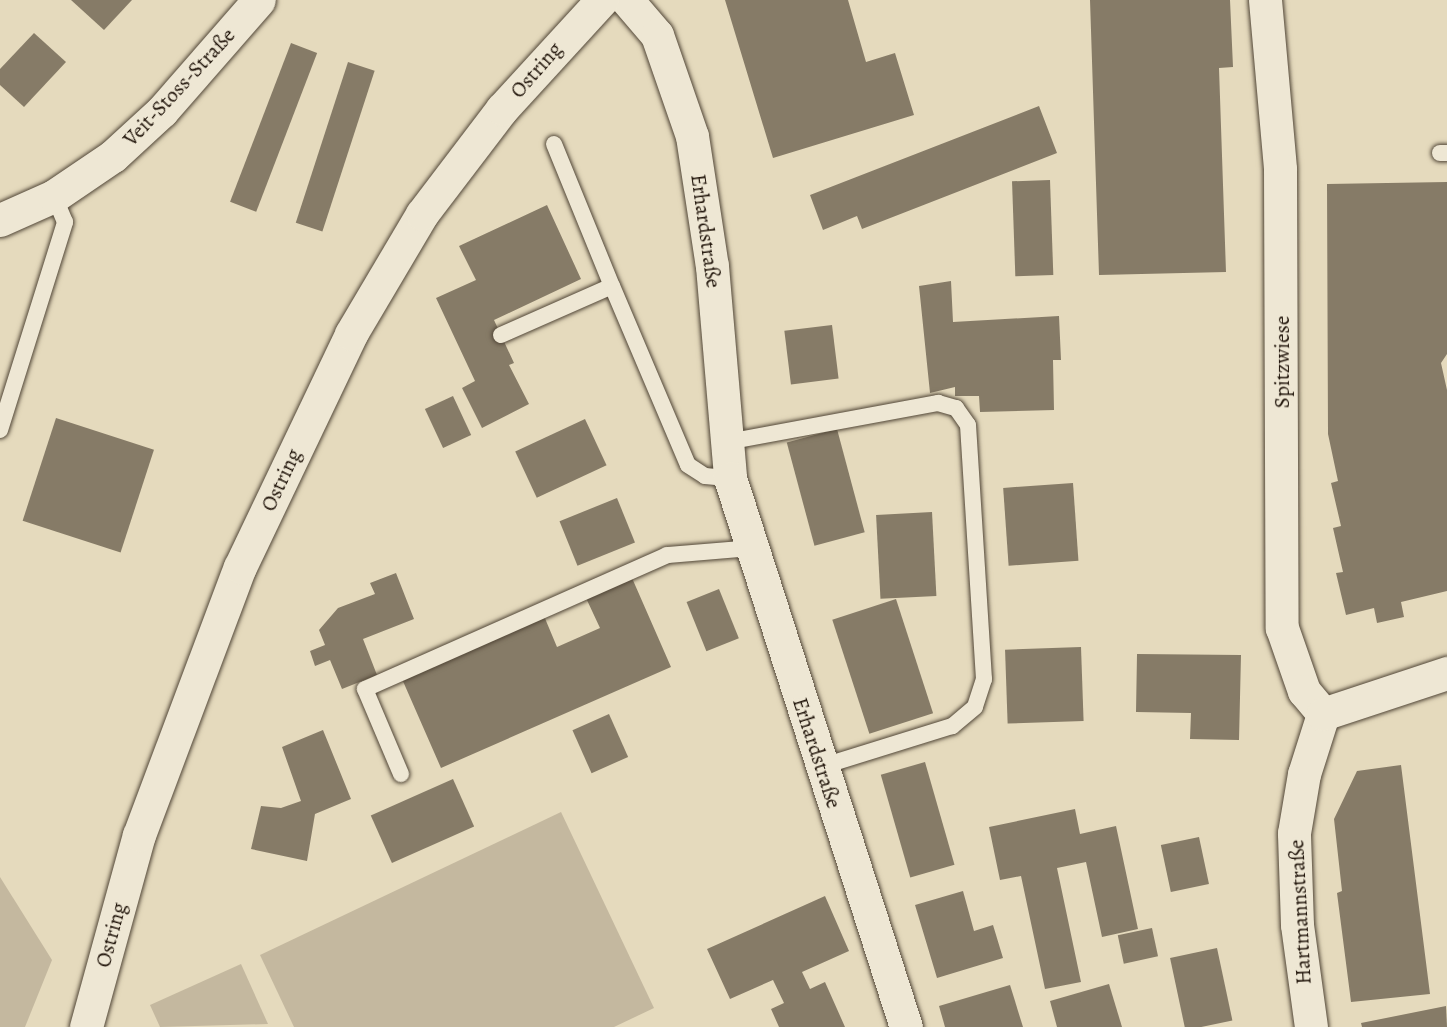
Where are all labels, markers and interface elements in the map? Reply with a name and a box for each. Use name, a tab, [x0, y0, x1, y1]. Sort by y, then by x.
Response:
street label: Veit-Stoss-Straße	[118, 23, 240, 151]
street label: Ostring	[505, 37, 567, 103]
street label: Erhardstraße	[686, 172, 726, 290]
street label: Spitzwiese	[1269, 316, 1295, 408]
street label: Ostring	[256, 445, 306, 515]
street label: Erhardstraße	[787, 695, 847, 811]
street label: Hartmannstraße	[1284, 839, 1316, 985]
street label: Ostring	[90, 900, 132, 970]

